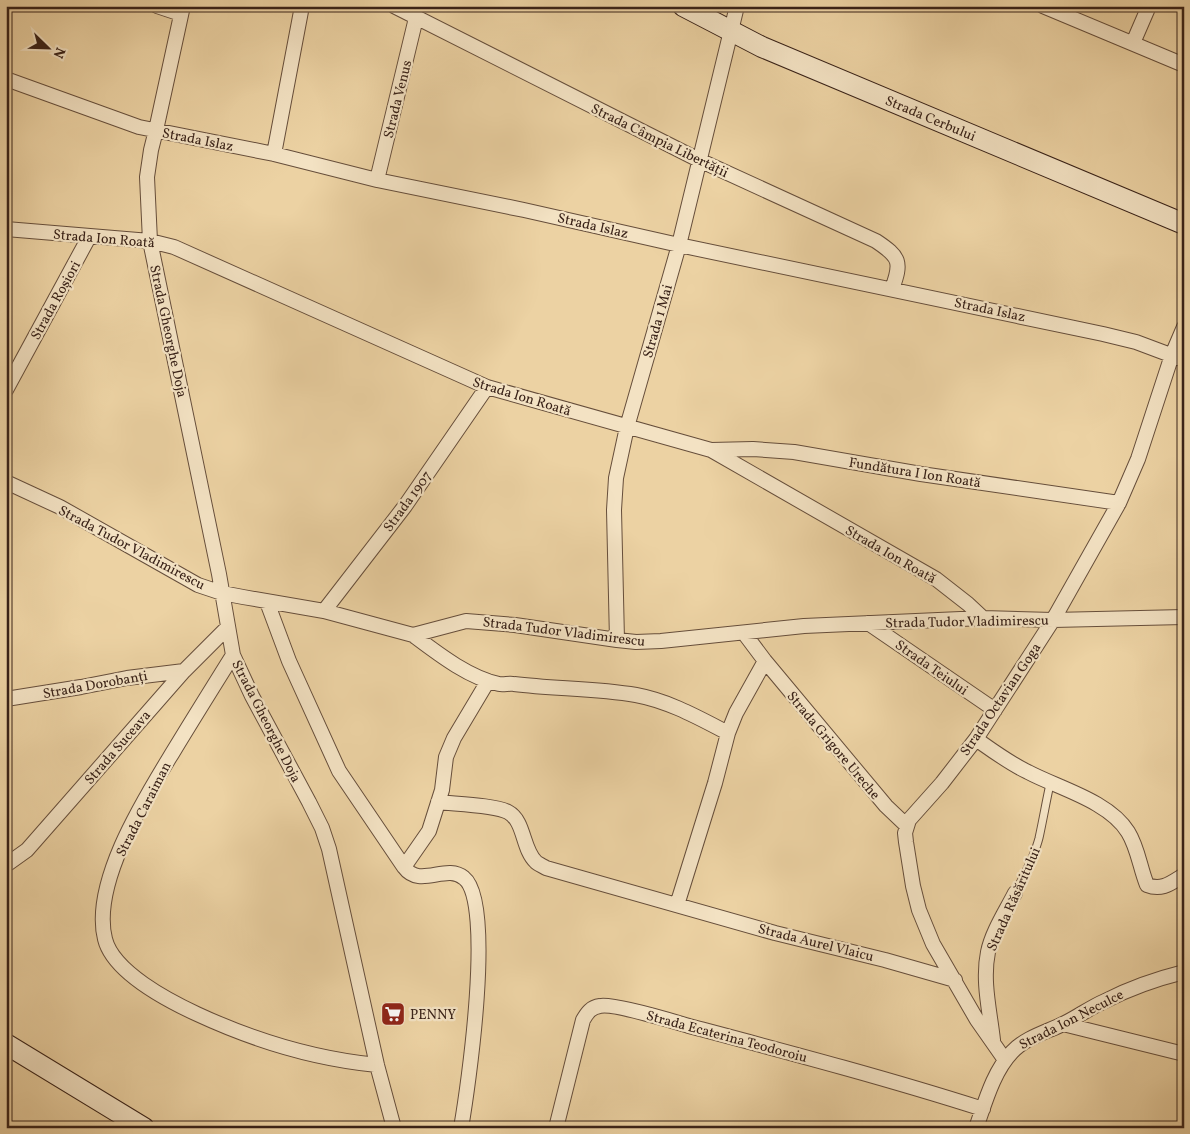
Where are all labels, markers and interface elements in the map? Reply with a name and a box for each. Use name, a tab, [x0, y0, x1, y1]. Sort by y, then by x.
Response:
north arrow	[22, 22, 72, 72]
text: N	[48, 44, 69, 61]
street label: Strada Venus	[380, 58, 417, 140]
street label: Strada Cerbului	[882, 92, 978, 147]
street label: Strada Câmpia Libertății	[587, 100, 731, 183]
street label: Strada Islaz	[160, 124, 235, 157]
street label: Strada Islaz	[555, 209, 630, 244]
street label: Strada Ion Roată	[52, 226, 156, 253]
street label: Strada Roșiori	[27, 258, 86, 344]
street label: Strada Gheorghe Doja	[144, 263, 191, 399]
street label: Strada 1 Mai	[639, 282, 678, 360]
street label: Strada Islaz	[952, 294, 1027, 327]
street label: Strada Ion Roată	[470, 373, 573, 421]
street label: Fundătura I Ion Roată	[847, 454, 982, 493]
street label: Strada 1907	[380, 467, 437, 536]
street label: Strada Tudor Vladimirescu	[55, 502, 208, 595]
street label: Strada Ion Roată	[841, 522, 939, 589]
street label: Strada Tudor Vladimirescu	[885, 612, 1049, 633]
street label: Strada Tudor Vladimirescu	[481, 613, 646, 652]
street label: Strada Teiului	[891, 636, 971, 700]
street label: Strada Octavian Goga	[956, 640, 1046, 760]
street label: Strada Gheorghe Doja	[227, 657, 305, 786]
street label: Strada Dorobanți	[41, 667, 149, 704]
street label: Strada Grigore Ureche	[782, 688, 884, 805]
street label: Strada Suceava	[81, 707, 156, 789]
street label: Strada Caraiman	[112, 759, 176, 860]
street label: Strada Răsăritului	[983, 845, 1046, 955]
street label: Strada Aurel Vlaicu	[756, 920, 876, 967]
street label: Strada Ion Neculce	[1016, 986, 1128, 1055]
supermarket icon: PENNY	[380, 1001, 406, 1027]
place label: PENNY	[410, 1006, 456, 1025]
street label: Strada Ecaterina Teodoroiu	[644, 1007, 809, 1068]

